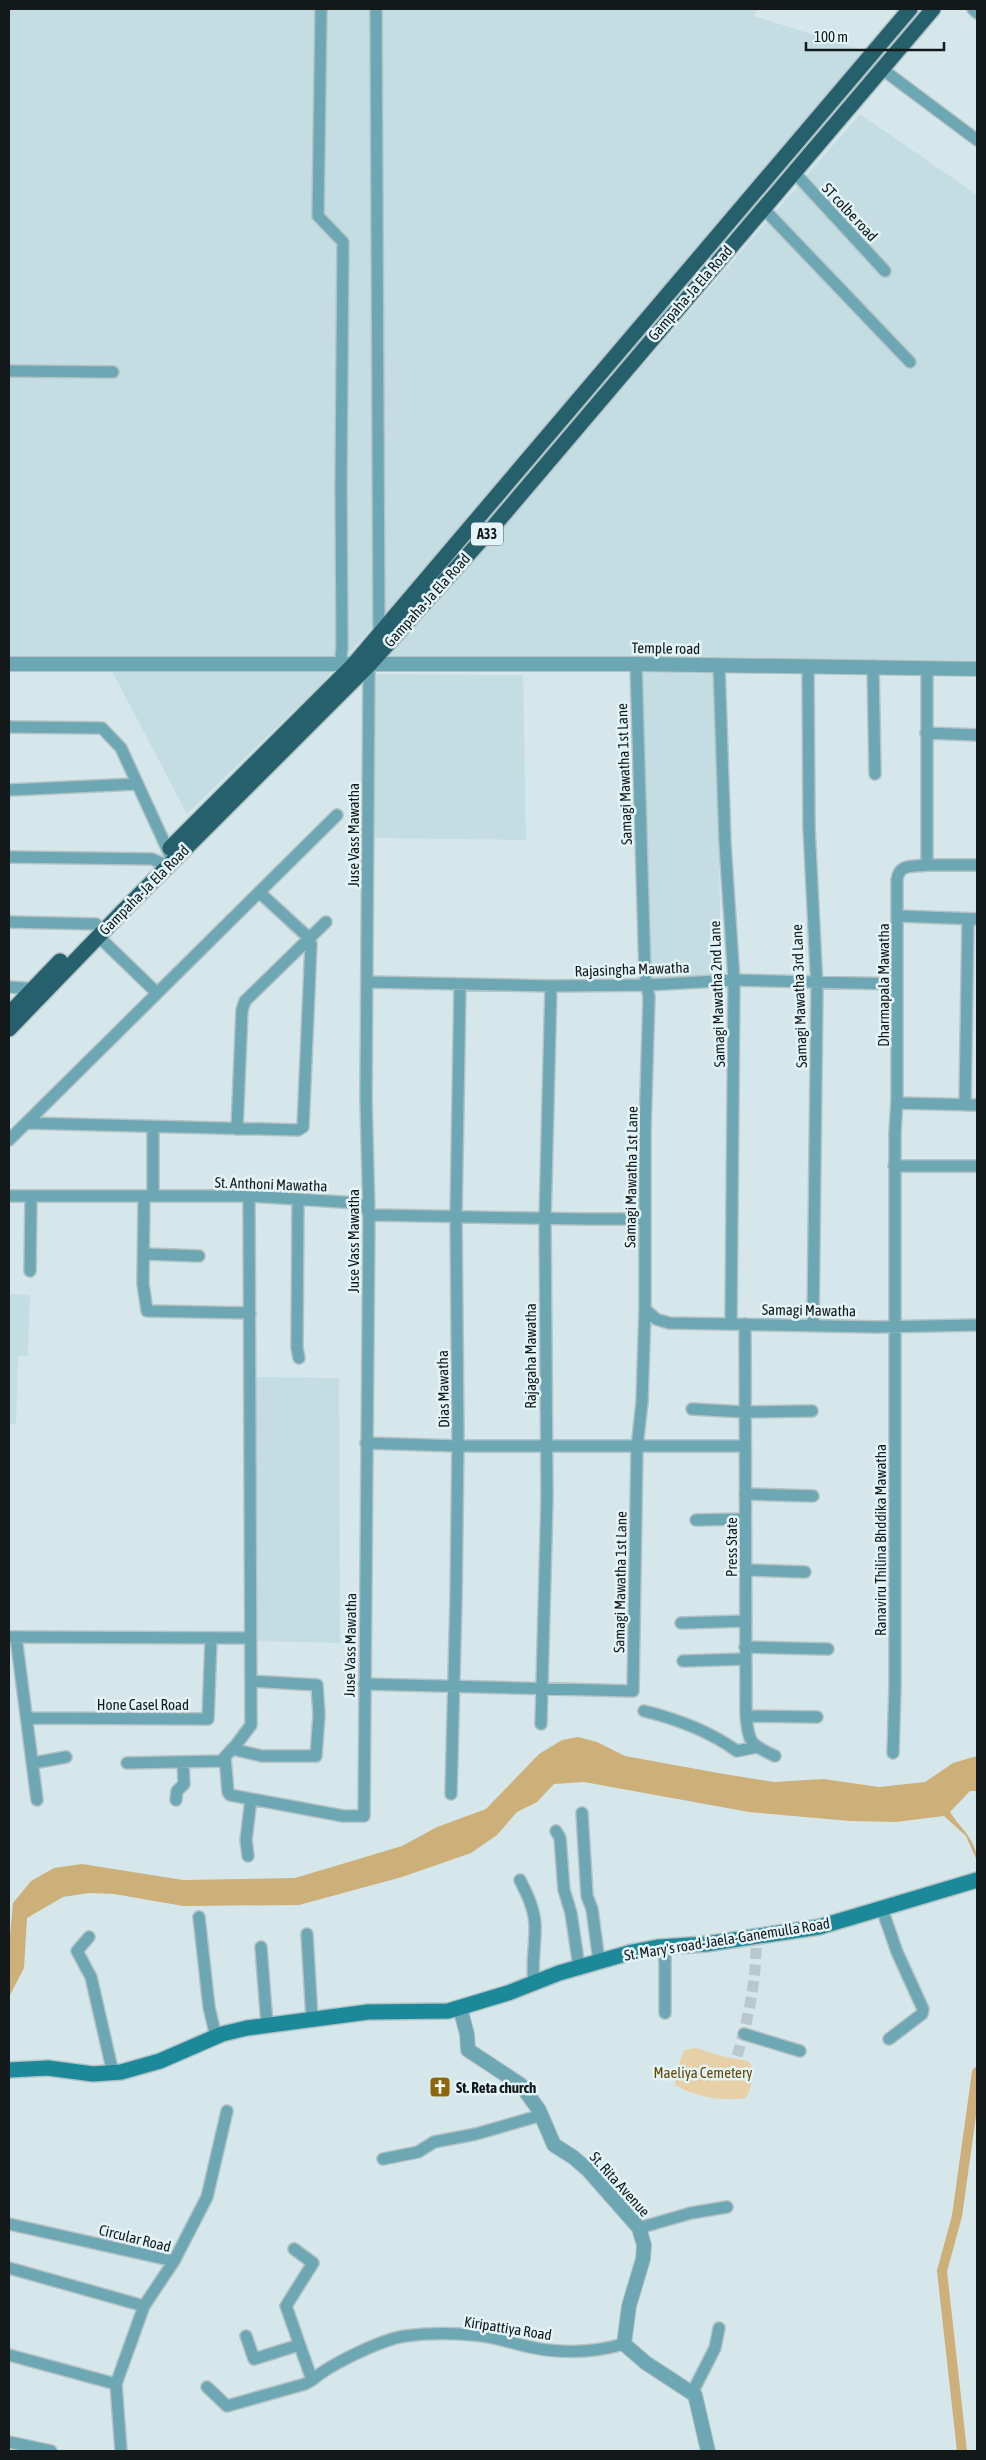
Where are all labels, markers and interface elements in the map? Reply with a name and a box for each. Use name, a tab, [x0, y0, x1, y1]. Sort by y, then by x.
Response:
scale bar	[806, 20, 944, 52]
text: 100 m	[814, 28, 848, 45]
street label: ST colbe road	[819, 179, 881, 245]
street label: Gampaha-Ja Ela Road	[644, 242, 736, 344]
road number: A33	[471, 522, 503, 546]
street label: Gampaha-Ja Ela Road	[381, 550, 473, 650]
street label: Temple road	[632, 639, 700, 657]
street label: Samagi Mawatha 1st Lane	[613, 703, 635, 845]
street label: Juse Vass Mawatha	[345, 783, 362, 887]
street label: Gampaha-Ja Ela Road	[96, 842, 192, 938]
street label: Samagi Mawatha 2nd Lane	[706, 920, 728, 1068]
street label: Dharmapala Mawatha	[875, 923, 892, 1047]
street label: Samagi Mawatha 3rd Lane	[788, 924, 810, 1068]
street label: Rajasingha Mawatha	[574, 958, 690, 980]
street label: Samagi Mawatha 1st Lane	[621, 1106, 641, 1248]
street label: St. Anthoni Mawatha	[214, 1174, 328, 1194]
street label: Juse Vass Mawatha	[345, 1189, 362, 1293]
street label: Samagi Mawatha	[762, 1301, 856, 1319]
street label: Rajagaha Mawatha	[522, 1303, 539, 1409]
street label: Dias Mawatha	[434, 1350, 452, 1428]
street label: Ranaviru Thilina Bhddika Mawatha	[872, 1444, 889, 1636]
street label: Samagi Mawatha 1st Lane	[610, 1511, 630, 1653]
street label: Press State	[723, 1517, 740, 1577]
street label: Juse Vass Mawatha	[341, 1593, 359, 1697]
street label: Hone Casel Road	[97, 1696, 189, 1713]
street label: St. Mary's road-Jaela-Ganemulla Road	[623, 1914, 831, 1964]
park label: Maeliya Cemetery	[653, 2064, 753, 2081]
church icon: St. Reta church	[428, 2075, 452, 2099]
place label: St. Reta church	[456, 2079, 536, 2096]
street label: St. Rita Avenue	[587, 2148, 654, 2220]
street label: Circular Road	[97, 2221, 173, 2255]
street label: Kiripattiya Road	[463, 2313, 553, 2343]

